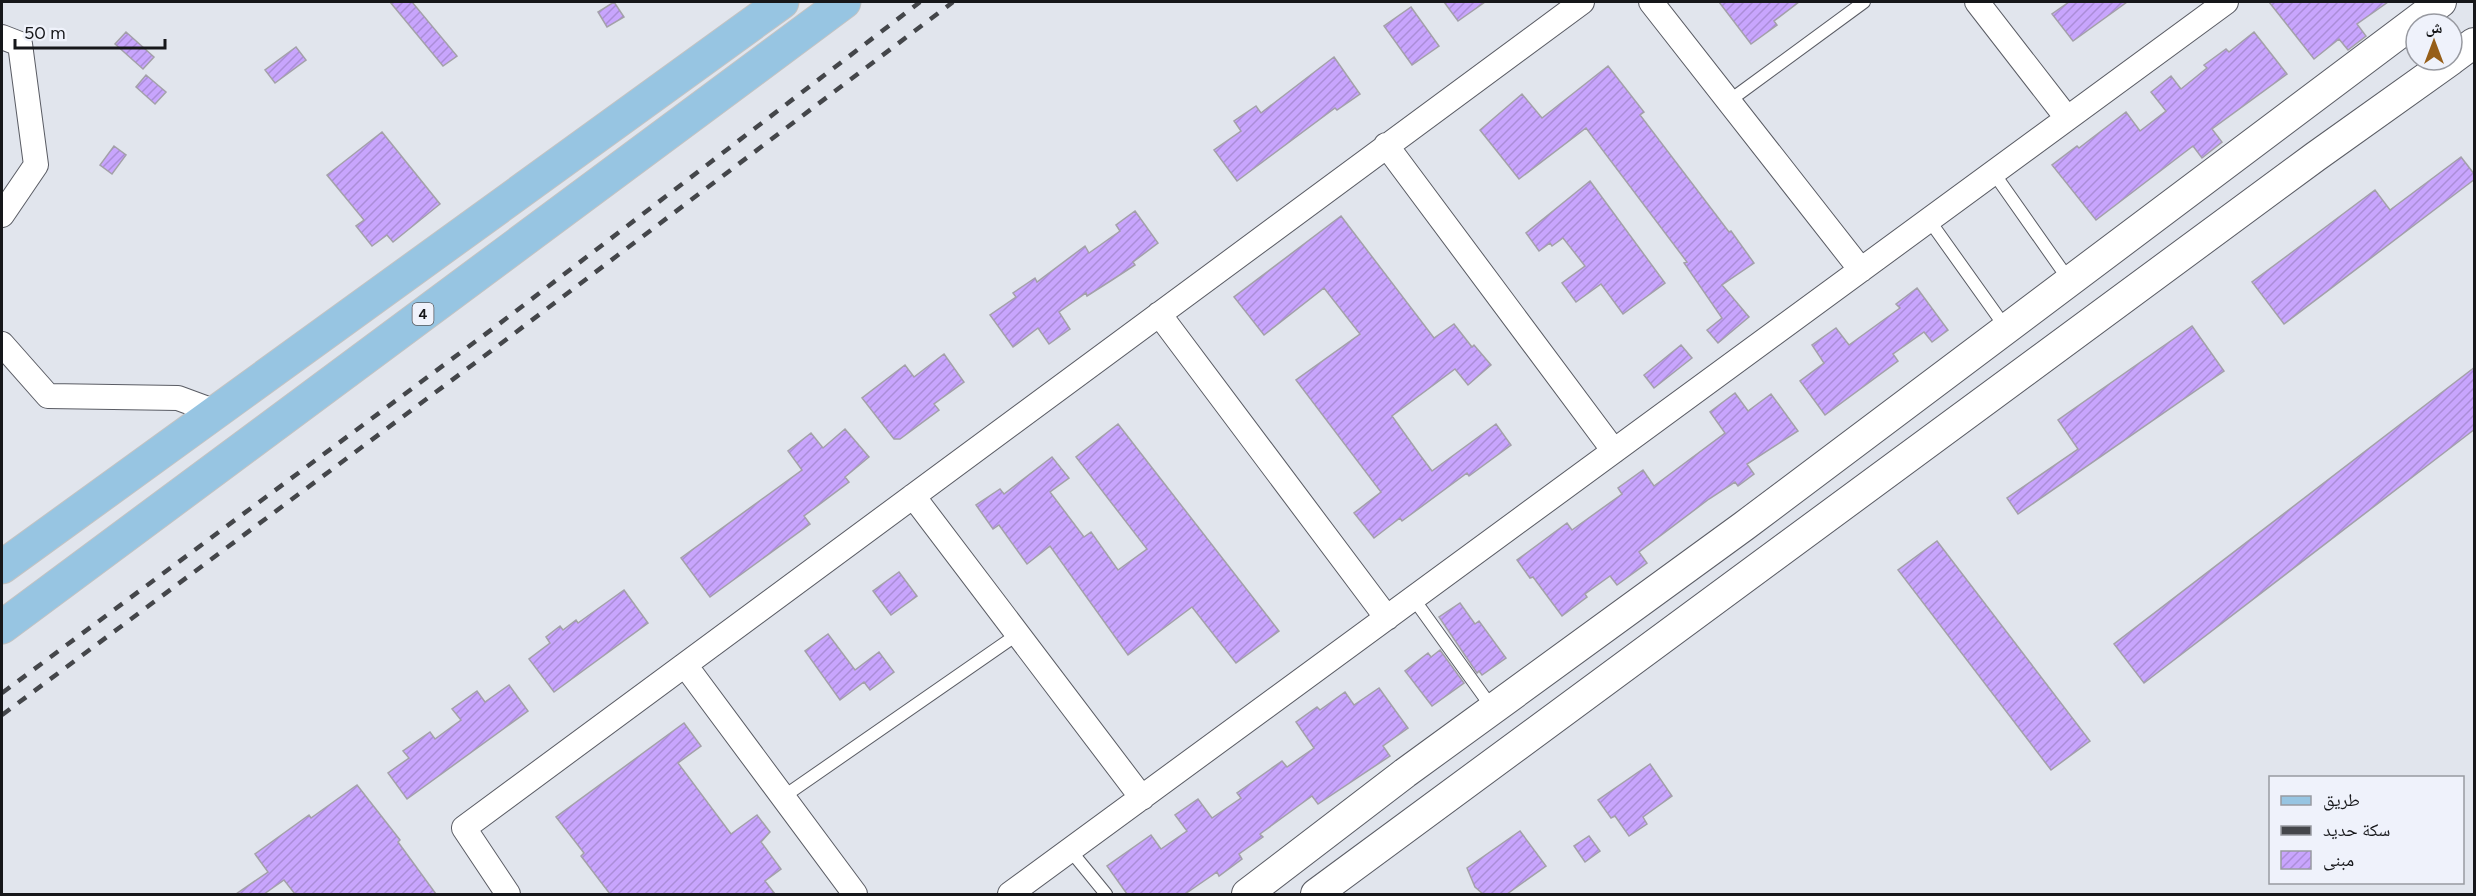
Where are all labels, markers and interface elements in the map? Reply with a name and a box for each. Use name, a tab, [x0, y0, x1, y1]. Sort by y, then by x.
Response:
scale bar	[15, 12, 165, 50]
north arrow	[2404, 12, 2464, 72]
text: ش	[2426, 18, 2443, 37]
text: 50 m	[24, 22, 66, 44]
road number: 4	[412, 303, 434, 325]
legend	[2269, 776, 2464, 884]
text: طريق	[2323, 789, 2360, 811]
text: سكة حديد	[2323, 819, 2390, 841]
text: مبنى	[2323, 849, 2354, 871]

